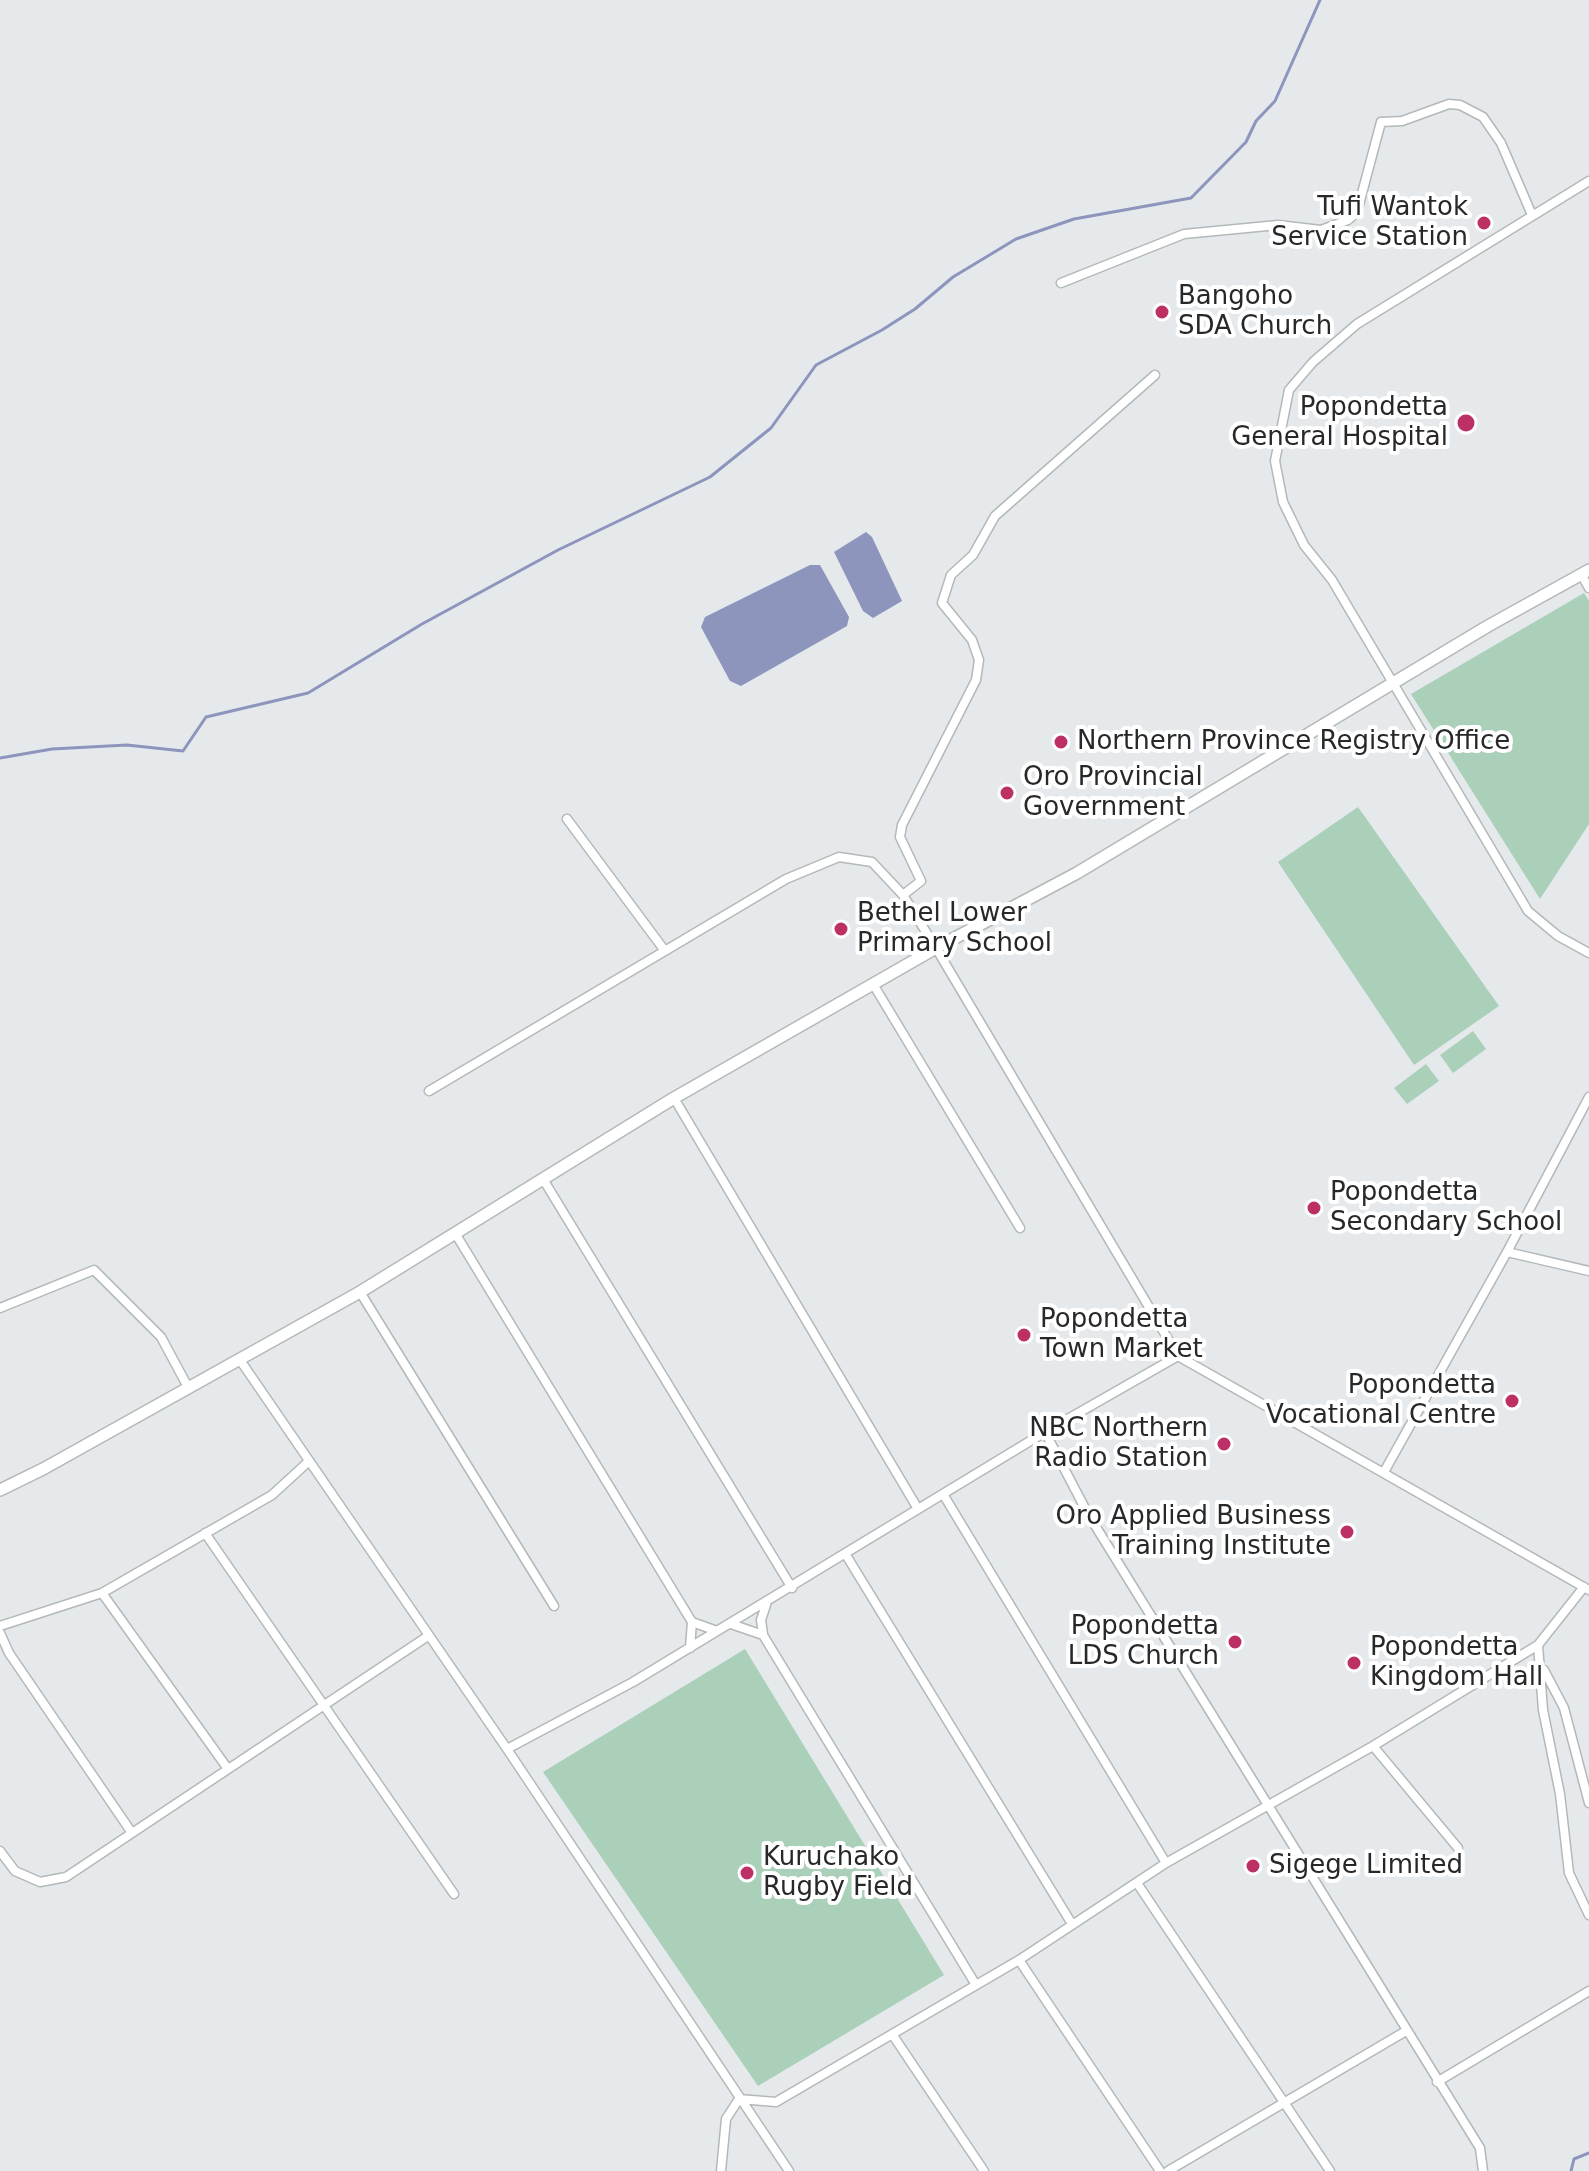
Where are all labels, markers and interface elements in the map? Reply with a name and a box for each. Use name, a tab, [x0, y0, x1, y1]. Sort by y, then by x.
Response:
place label: Tufi Wantok Service Station	[1271, 192, 1468, 254]
marker: Tufi Wantok Service Station	[1475, 214, 1493, 232]
place label: Bangoho SDA Church	[1178, 281, 1332, 342]
marker: Bangoho SDA Church	[1153, 303, 1171, 321]
place label: Popondetta General Hospital	[1231, 392, 1448, 454]
marker: Popondetta General Hospital	[1455, 412, 1477, 434]
place label: Northern Province Registry Office	[1077, 726, 1510, 758]
marker: Northern Province Registry Office	[1052, 733, 1070, 751]
place label: Oro Provincial Government	[1023, 762, 1203, 824]
marker: Oro Provincial Government	[998, 784, 1016, 802]
place label: Bethel Lower Primary School	[857, 898, 1052, 960]
marker: Bethel Lower Primary School	[832, 920, 850, 938]
place label: Popondetta Secondary School	[1330, 1177, 1562, 1238]
marker: Popondetta Secondary School	[1305, 1199, 1323, 1217]
place label: Popondetta Town Market	[1040, 1304, 1203, 1366]
marker: Popondetta Town Market	[1015, 1326, 1033, 1344]
place label: Popondetta Vocational Centre	[1266, 1370, 1496, 1432]
marker: Popondetta Vocational Centre	[1503, 1392, 1521, 1410]
place label: NBC Northern Radio Station	[1029, 1413, 1208, 1474]
marker: NBC Northern Radio Station	[1215, 1435, 1233, 1453]
place label: Oro Applied Business Training Institute	[1056, 1501, 1331, 1562]
marker: Oro Applied Business Training Institute	[1338, 1523, 1356, 1541]
place label: Popondetta LDS Church	[1068, 1611, 1219, 1672]
place label: Popondetta Kingdom Hall	[1370, 1632, 1543, 1694]
marker: Popondetta LDS Church	[1226, 1633, 1244, 1651]
marker: Popondetta Kingdom Hall	[1345, 1654, 1363, 1672]
place label: Kuruchako Rugby Field	[763, 1842, 913, 1904]
place label: Sigege Limited	[1269, 1850, 1463, 1882]
marker: Sigege Limited	[1244, 1857, 1262, 1875]
marker: Kuruchako Rugby Field	[738, 1864, 756, 1882]

